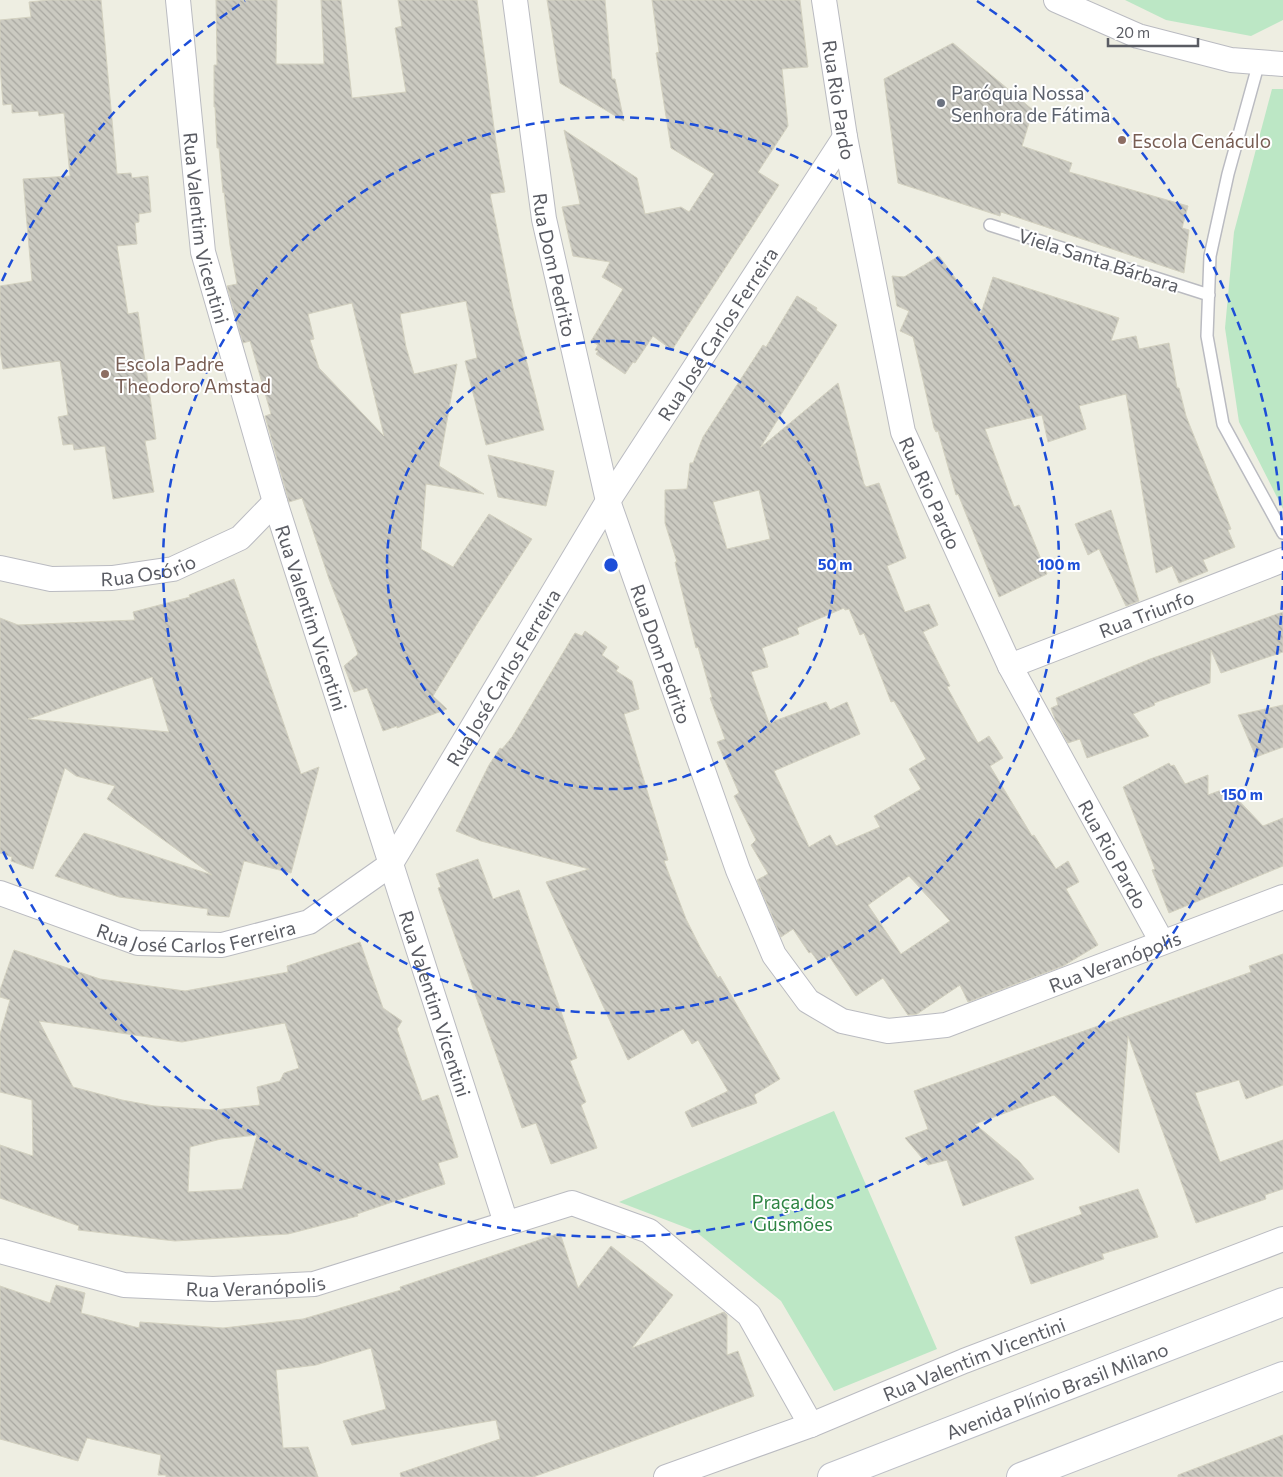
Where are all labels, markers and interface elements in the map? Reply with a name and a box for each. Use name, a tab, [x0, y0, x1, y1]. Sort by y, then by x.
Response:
scale bar	[1108, 15, 1198, 47]
text: 20 m	[1116, 23, 1150, 41]
street label: Rua Rio Pardo	[819, 38, 861, 162]
place label: Paróquia Nossa Senhora de Fátima	[951, 81, 1110, 126]
marker: Paróquia Nossa Senhora de Fátima	[935, 97, 947, 109]
place label: Escola Cenáculo	[1132, 129, 1271, 152]
street label: Rua Valentim Vicentini	[180, 131, 234, 326]
marker: Escola Cenáculo	[1116, 134, 1128, 146]
street label: Rua Dom Pedrito	[529, 192, 582, 339]
street label: Viela Santa Bárbara	[1016, 223, 1182, 297]
street label: Rua José Carlos Ferreira	[652, 242, 782, 425]
place label: Escola Padre Theodoro Amstad	[115, 352, 271, 397]
marker: Escola Padre Theodoro Amstad	[99, 368, 111, 380]
street label: Rua Rio Pardo	[895, 433, 966, 552]
street label: Rua Valentim Vicentini	[272, 522, 353, 714]
street label: Rua Osório	[101, 549, 199, 590]
text: 50 m	[818, 555, 852, 573]
text: 100 m	[1038, 555, 1080, 573]
centre of rings	[602, 556, 620, 574]
street label: Rua Dom Pedrito	[627, 581, 697, 727]
street label: Rua José Carlos Ferreira	[441, 584, 564, 770]
street label: Rua Triunfo	[1095, 584, 1197, 642]
text: 150 m	[1221, 785, 1263, 803]
street label: Rua Rio Pardo	[1074, 795, 1153, 912]
street label: Rua Valentim Vicentini	[395, 908, 476, 1099]
street label: Rua José Carlos Ferreira	[94, 915, 298, 957]
street label: Rua Veranópolis	[1045, 926, 1184, 996]
park label: Praça dos Gusmões	[751, 1190, 835, 1235]
street label: Rua Veranópolis	[185, 1270, 328, 1301]
street label: Rua Valentim Vicentini	[879, 1312, 1068, 1405]
street label: Avenida Plínio Brasil Milano	[942, 1336, 1171, 1443]

